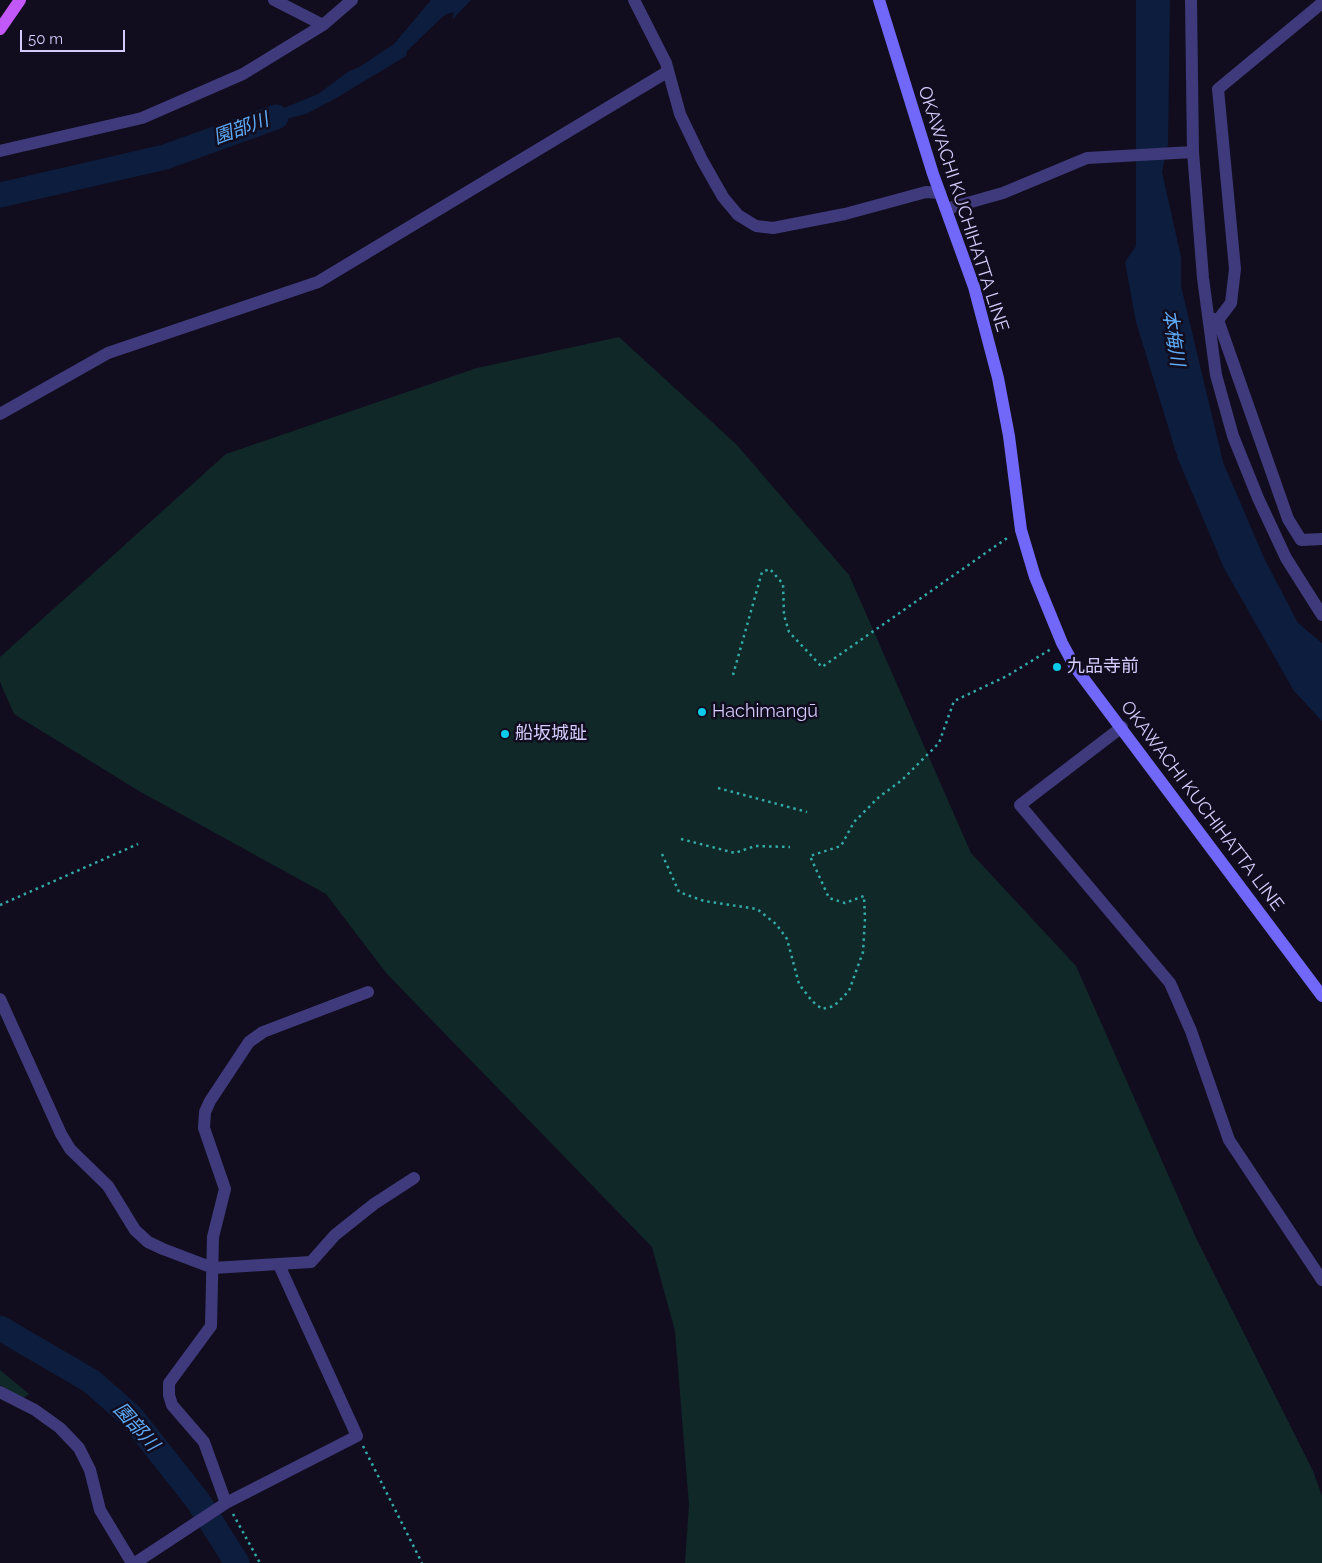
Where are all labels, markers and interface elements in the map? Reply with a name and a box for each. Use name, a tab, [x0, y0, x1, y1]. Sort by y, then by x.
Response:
scale bar	[22, 20, 128, 52]
text: 50 m	[28, 30, 63, 48]
street label: OKAWACHI KUCHIHATTA LINE	[913, 83, 1013, 335]
water label: 園部川	[210, 109, 272, 149]
water label: 本梅川	[1157, 308, 1189, 368]
place label: 九品寺前	[1067, 656, 1139, 678]
marker: 九品寺前	[1051, 661, 1063, 673]
street label: OKAWACHI KUCHIHATTA LINE	[1116, 697, 1288, 915]
place label: Hachimangū	[712, 701, 818, 723]
marker: Hachimangū	[696, 706, 708, 718]
place label: 船坂城趾	[515, 723, 587, 745]
marker: 船坂城趾	[499, 728, 511, 740]
water label: 園部川	[108, 1398, 164, 1456]

